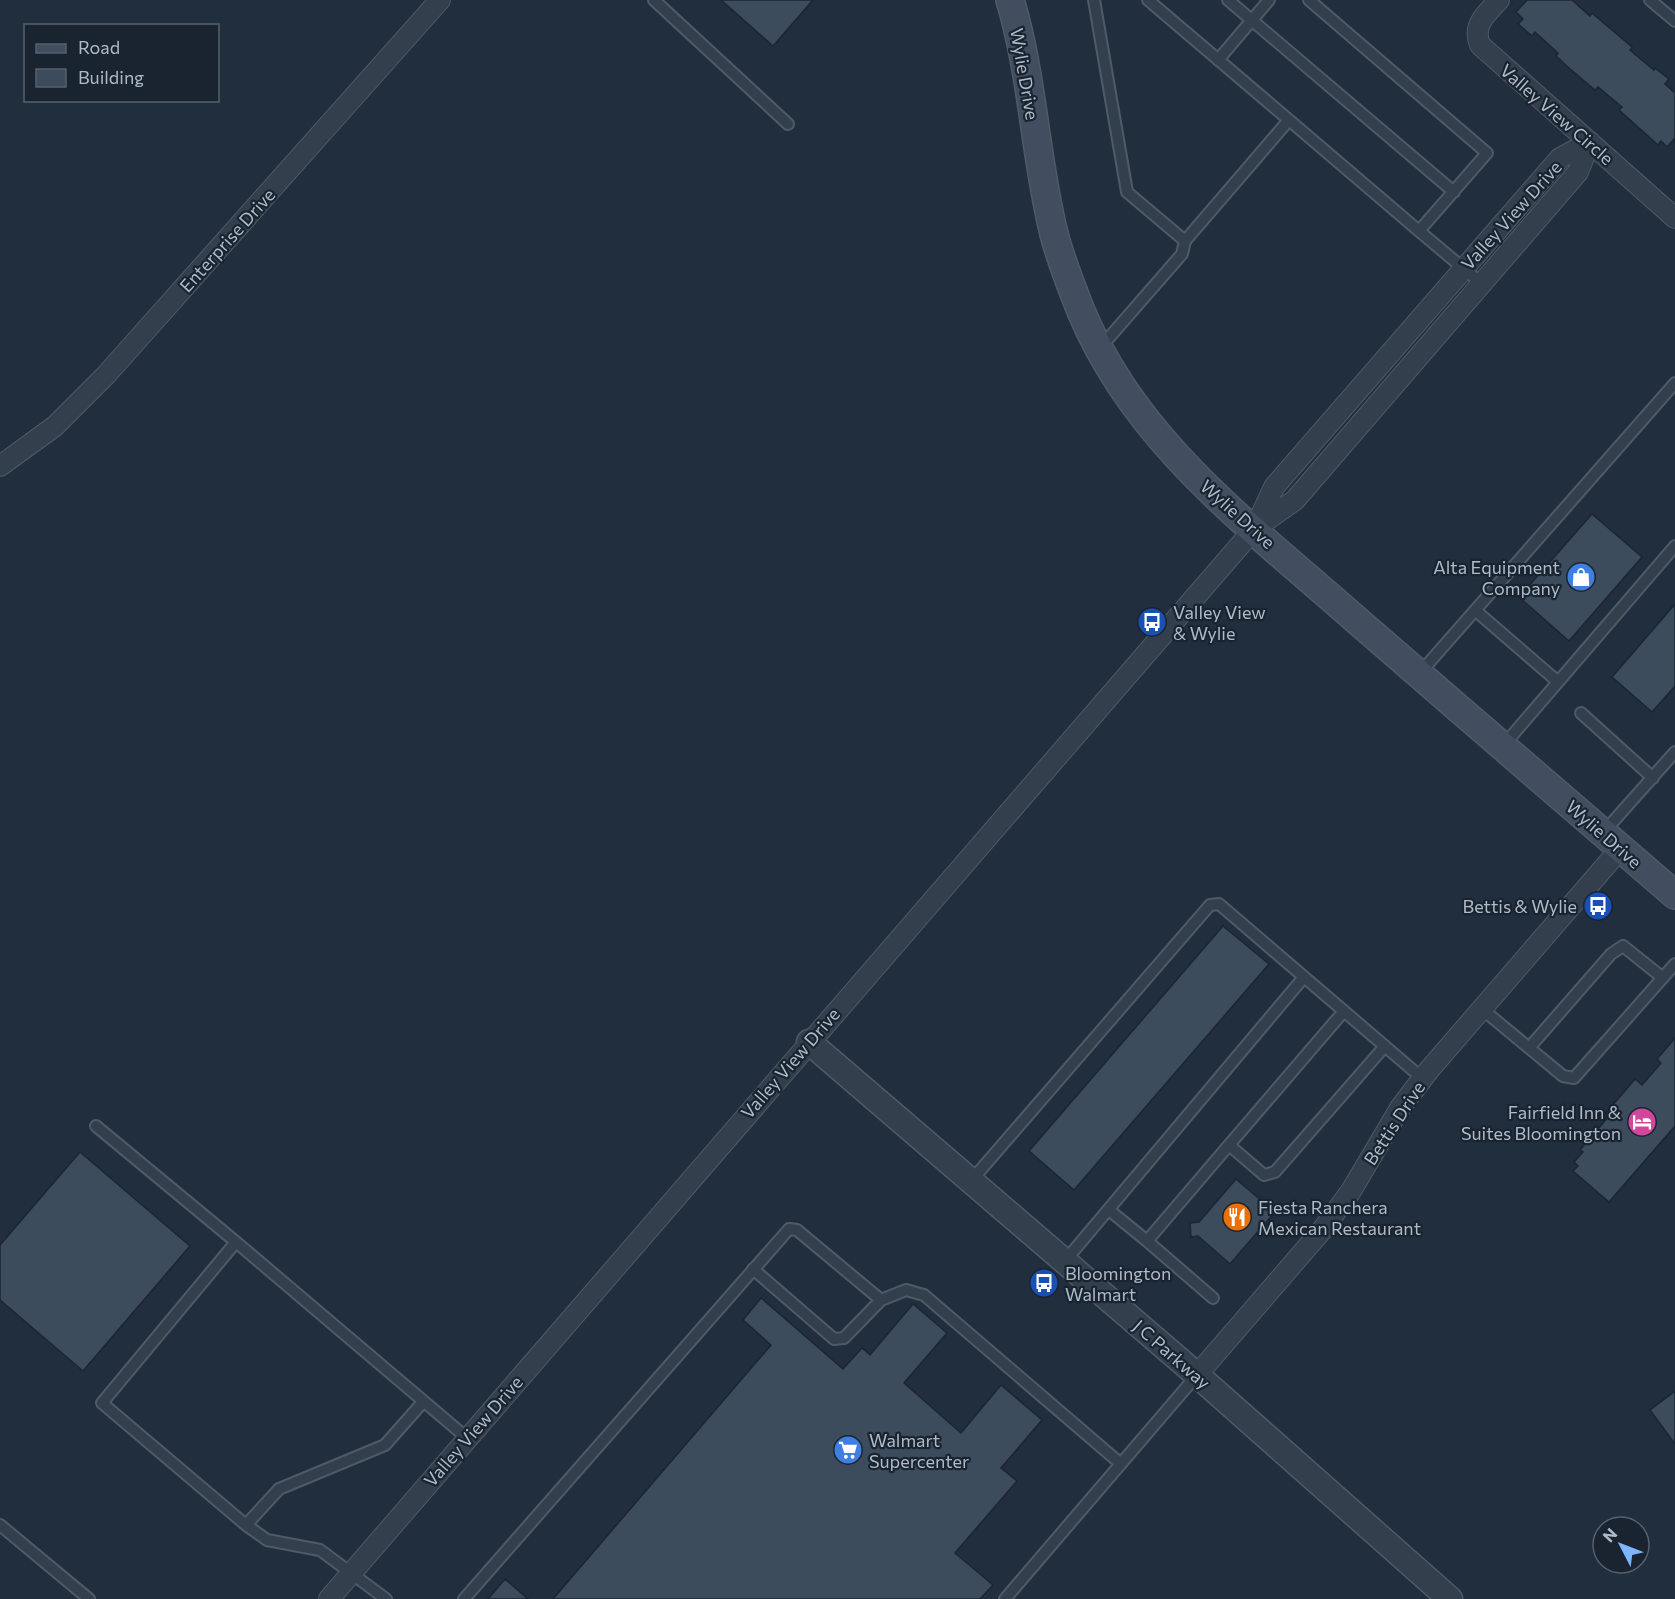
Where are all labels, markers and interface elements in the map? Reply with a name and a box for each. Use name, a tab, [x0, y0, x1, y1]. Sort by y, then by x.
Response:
legend	[24, 24, 219, 102]
street label: Wylie Drive	[1006, 26, 1044, 122]
text: Road	[78, 36, 120, 58]
street label: Valley View Circle	[1496, 59, 1618, 169]
text: Building	[78, 66, 144, 88]
street label: Valley View Drive	[1456, 156, 1566, 274]
street label: Enterprise Drive	[175, 184, 279, 296]
street label: Wylie Drive	[1196, 475, 1280, 553]
place label: Alta Equipment Company	[1433, 556, 1560, 599]
shop icon: Alta Equipment Company	[1565, 561, 1597, 593]
place label: Valley View & Wylie	[1173, 601, 1266, 644]
bus stop icon: Valley View & Wylie	[1136, 606, 1168, 638]
street label: Wylie Drive	[1562, 795, 1646, 873]
bus stop icon: Bettis & Wylie	[1582, 890, 1614, 922]
place label: Bettis & Wylie	[1463, 895, 1577, 917]
street label: Valley View Drive	[736, 1003, 844, 1123]
street label: Bettis Drive	[1359, 1077, 1429, 1169]
place label: Fairfield Inn & Suites Bloomington	[1461, 1101, 1621, 1144]
hotel icon: Fairfield Inn & Suites Bloomington	[1626, 1106, 1658, 1138]
place label: Fiesta Ranchera Mexican Restaurant	[1258, 1196, 1421, 1239]
restaurant icon: Fiesta Ranchera Mexican Restaurant	[1221, 1201, 1253, 1233]
place label: Bloomington Walmart	[1065, 1262, 1171, 1305]
bus stop icon: Bloomington Walmart	[1028, 1267, 1060, 1299]
street label: J C Parkway	[1129, 1315, 1215, 1393]
street label: Valley View Drive	[419, 1371, 527, 1491]
place label: Walmart Supercenter	[869, 1429, 969, 1472]
supermarket icon: Walmart Supercenter	[832, 1434, 864, 1466]
north arrow	[1591, 1515, 1651, 1575]
text: N	[1598, 1524, 1621, 1545]

